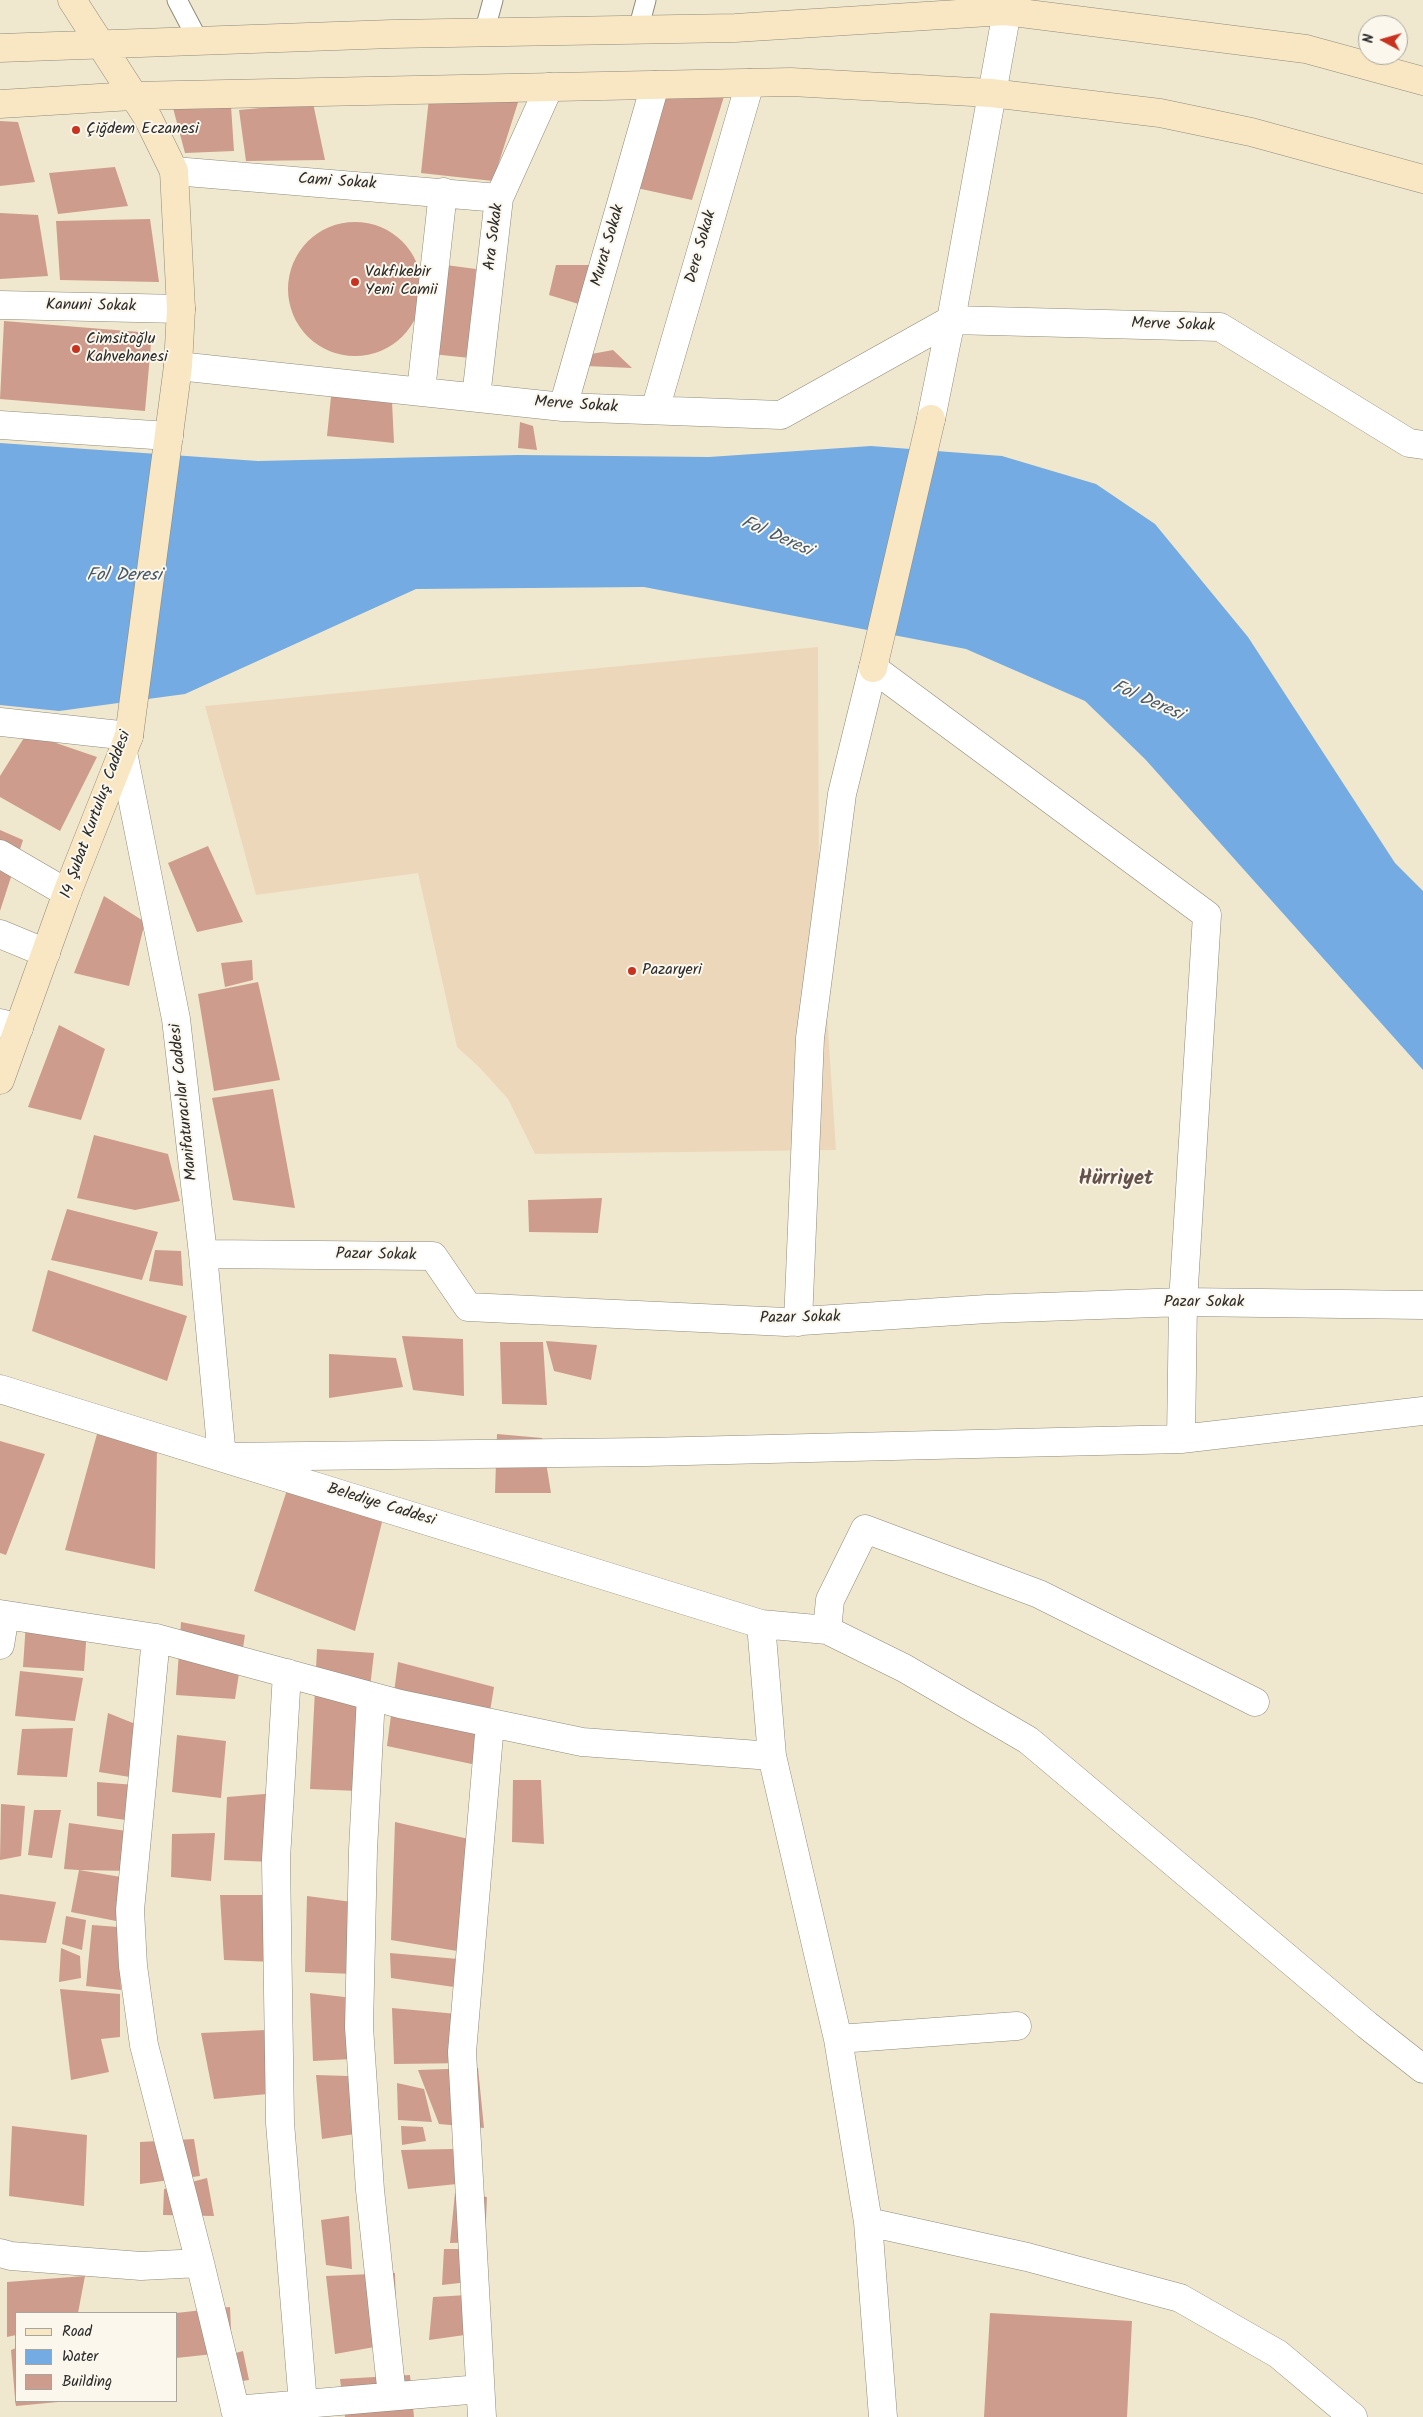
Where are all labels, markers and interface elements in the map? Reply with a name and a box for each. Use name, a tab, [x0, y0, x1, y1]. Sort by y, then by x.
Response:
north arrow	[1358, 15, 1408, 65]
text: N	[1358, 33, 1380, 44]
place label: Çiğdem Eczanesi	[86, 120, 199, 140]
marker: Çiğdem Eczanesi	[70, 124, 82, 136]
street label: Cami Sokak	[297, 171, 377, 195]
street label: Ara Sokak	[481, 202, 509, 272]
street label: Murat Sokak	[588, 203, 630, 289]
street label: Dere Sokak	[682, 208, 722, 286]
place label: Vakfıkebir Yeni Camii	[365, 263, 438, 301]
marker: Vakfıkebir Yeni Camii	[349, 276, 361, 288]
street label: Kanuni Sokak	[46, 297, 136, 317]
street label: Merve Sokak	[1131, 315, 1215, 337]
place label: Cimsitoğlu Kahvehanesi	[86, 330, 168, 368]
marker: Cimsitoğlu Kahvehanesi	[70, 343, 82, 355]
street label: Merve Sokak	[534, 394, 618, 418]
water label: Fol Deresi	[737, 513, 815, 563]
water label: Fol Deresi	[87, 566, 161, 588]
water label: Fol Deresi	[1108, 677, 1186, 727]
street label: 14 Şubat Kurtuluş Caddesi	[58, 728, 136, 902]
place label: Pazaryeri	[642, 961, 702, 981]
marker: Pazaryeri	[626, 965, 638, 977]
street label: Manifaturacılar Caddesi	[167, 1022, 203, 1182]
district label: Hürriyet	[1078, 1167, 1154, 1193]
street label: Pazar Sokak	[335, 1246, 417, 1266]
street label: Pazar Sokak	[1164, 1293, 1244, 1313]
street label: Pazar Sokak	[759, 1309, 841, 1329]
street label: Belediye Caddesi	[324, 1480, 438, 1532]
legend	[15, 2312, 178, 2402]
text: Road	[62, 2320, 92, 2344]
text: Water	[62, 2345, 98, 2369]
text: Building	[62, 2370, 112, 2394]

